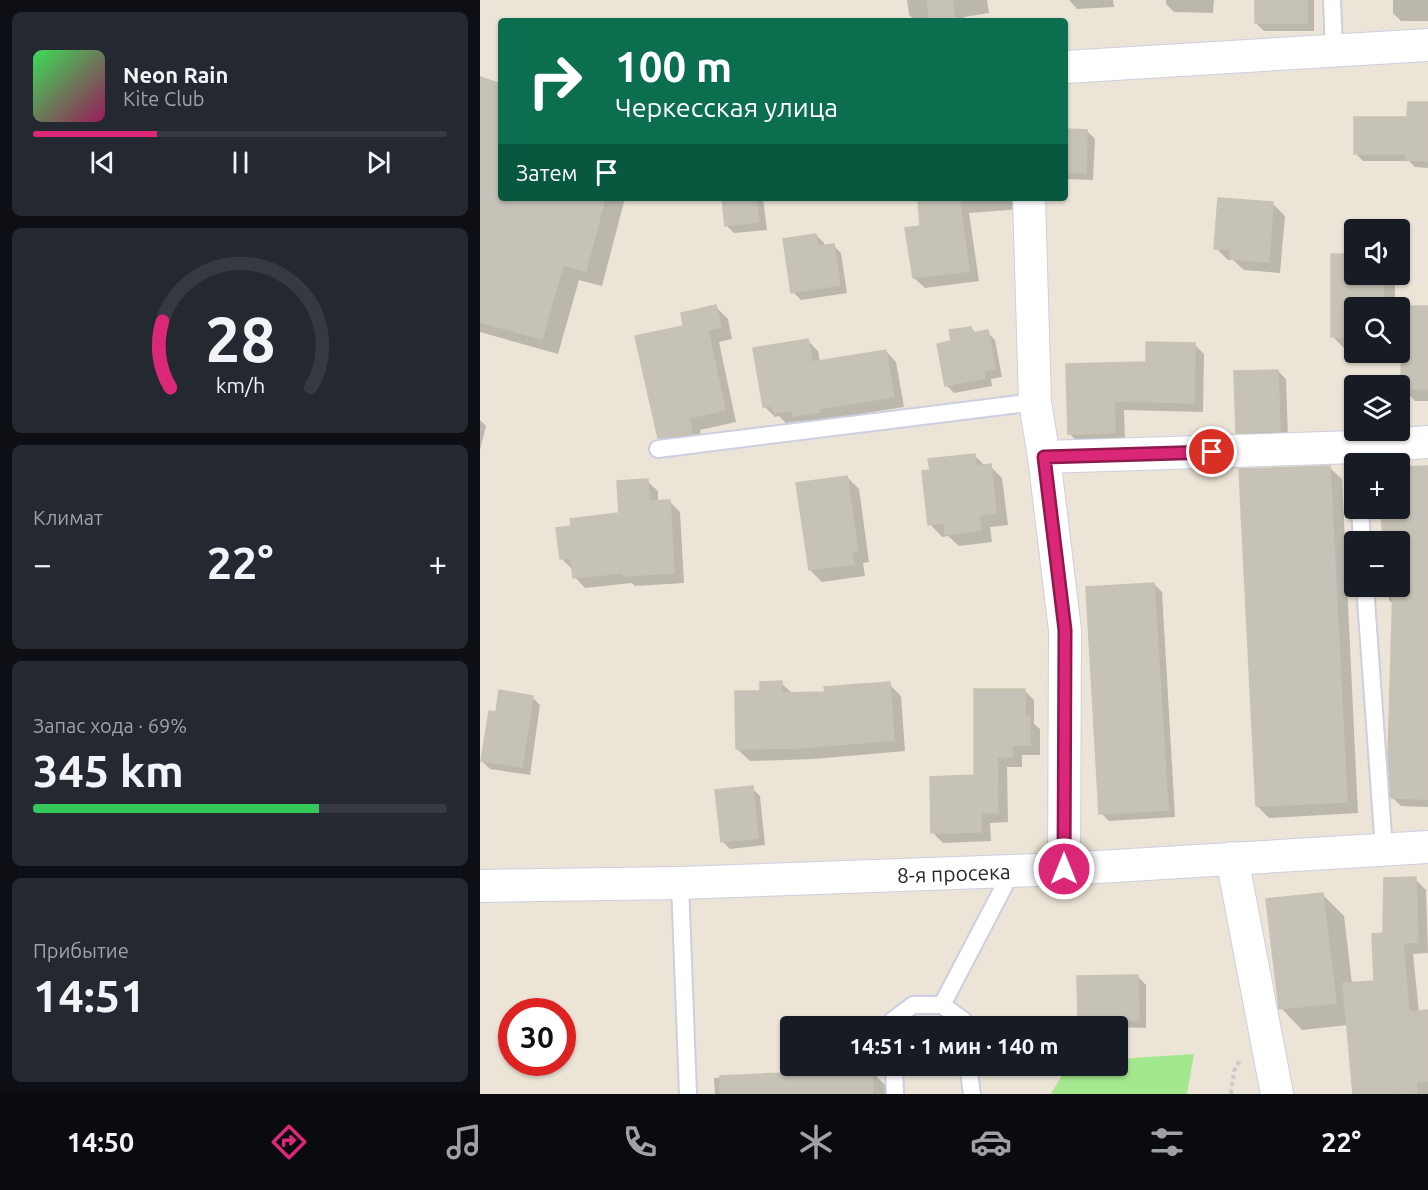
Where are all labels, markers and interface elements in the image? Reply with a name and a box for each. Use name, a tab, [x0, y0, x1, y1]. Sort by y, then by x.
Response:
icon: right	[516, 42, 594, 120]
text: 100 m	[615, 43, 732, 90]
text: Neon Rain	[123, 62, 228, 87]
text: Kite Club	[123, 87, 205, 110]
text: Черкесская улица	[615, 92, 838, 122]
icon: previous	[86, 146, 119, 179]
icon: pause	[224, 146, 257, 179]
icon: next	[362, 146, 395, 179]
icon: arrive	[590, 156, 623, 189]
text: Затем	[516, 160, 578, 185]
map controls	[1344, 219, 1410, 597]
button: sound	[1344, 219, 1410, 285]
button: search	[1344, 297, 1410, 363]
text: 28	[205, 304, 275, 374]
text: km/h	[215, 373, 265, 397]
button: layers	[1344, 375, 1410, 441]
pin	[1186, 426, 1237, 477]
icon: arrive	[1195, 435, 1228, 468]
button: +	[1344, 453, 1410, 519]
text: Климат	[33, 506, 103, 529]
button: −	[1344, 531, 1410, 597]
text: 22°	[207, 537, 273, 588]
text: −	[33, 545, 52, 582]
text: +	[428, 545, 447, 582]
text: Запас хода · 69%	[33, 714, 187, 737]
text: 345 km	[33, 745, 184, 796]
position arrow	[1032, 837, 1096, 901]
street label: 8-я просека	[897, 859, 1011, 887]
text: Прибытие	[33, 939, 129, 962]
text: 14:51	[33, 970, 146, 1021]
speed limit sign: 30	[498, 998, 576, 1076]
text: 14:51 · 1 мин · 140 m	[850, 1033, 1058, 1058]
icon: directions	[268, 1121, 310, 1163]
icon: music	[443, 1121, 485, 1163]
icon: phone	[619, 1121, 661, 1163]
icon: climate	[795, 1121, 837, 1163]
icon: car	[970, 1121, 1012, 1163]
icon: filters	[1146, 1121, 1188, 1163]
text: 14:50	[67, 1127, 134, 1157]
text: 22°	[1321, 1127, 1361, 1157]

